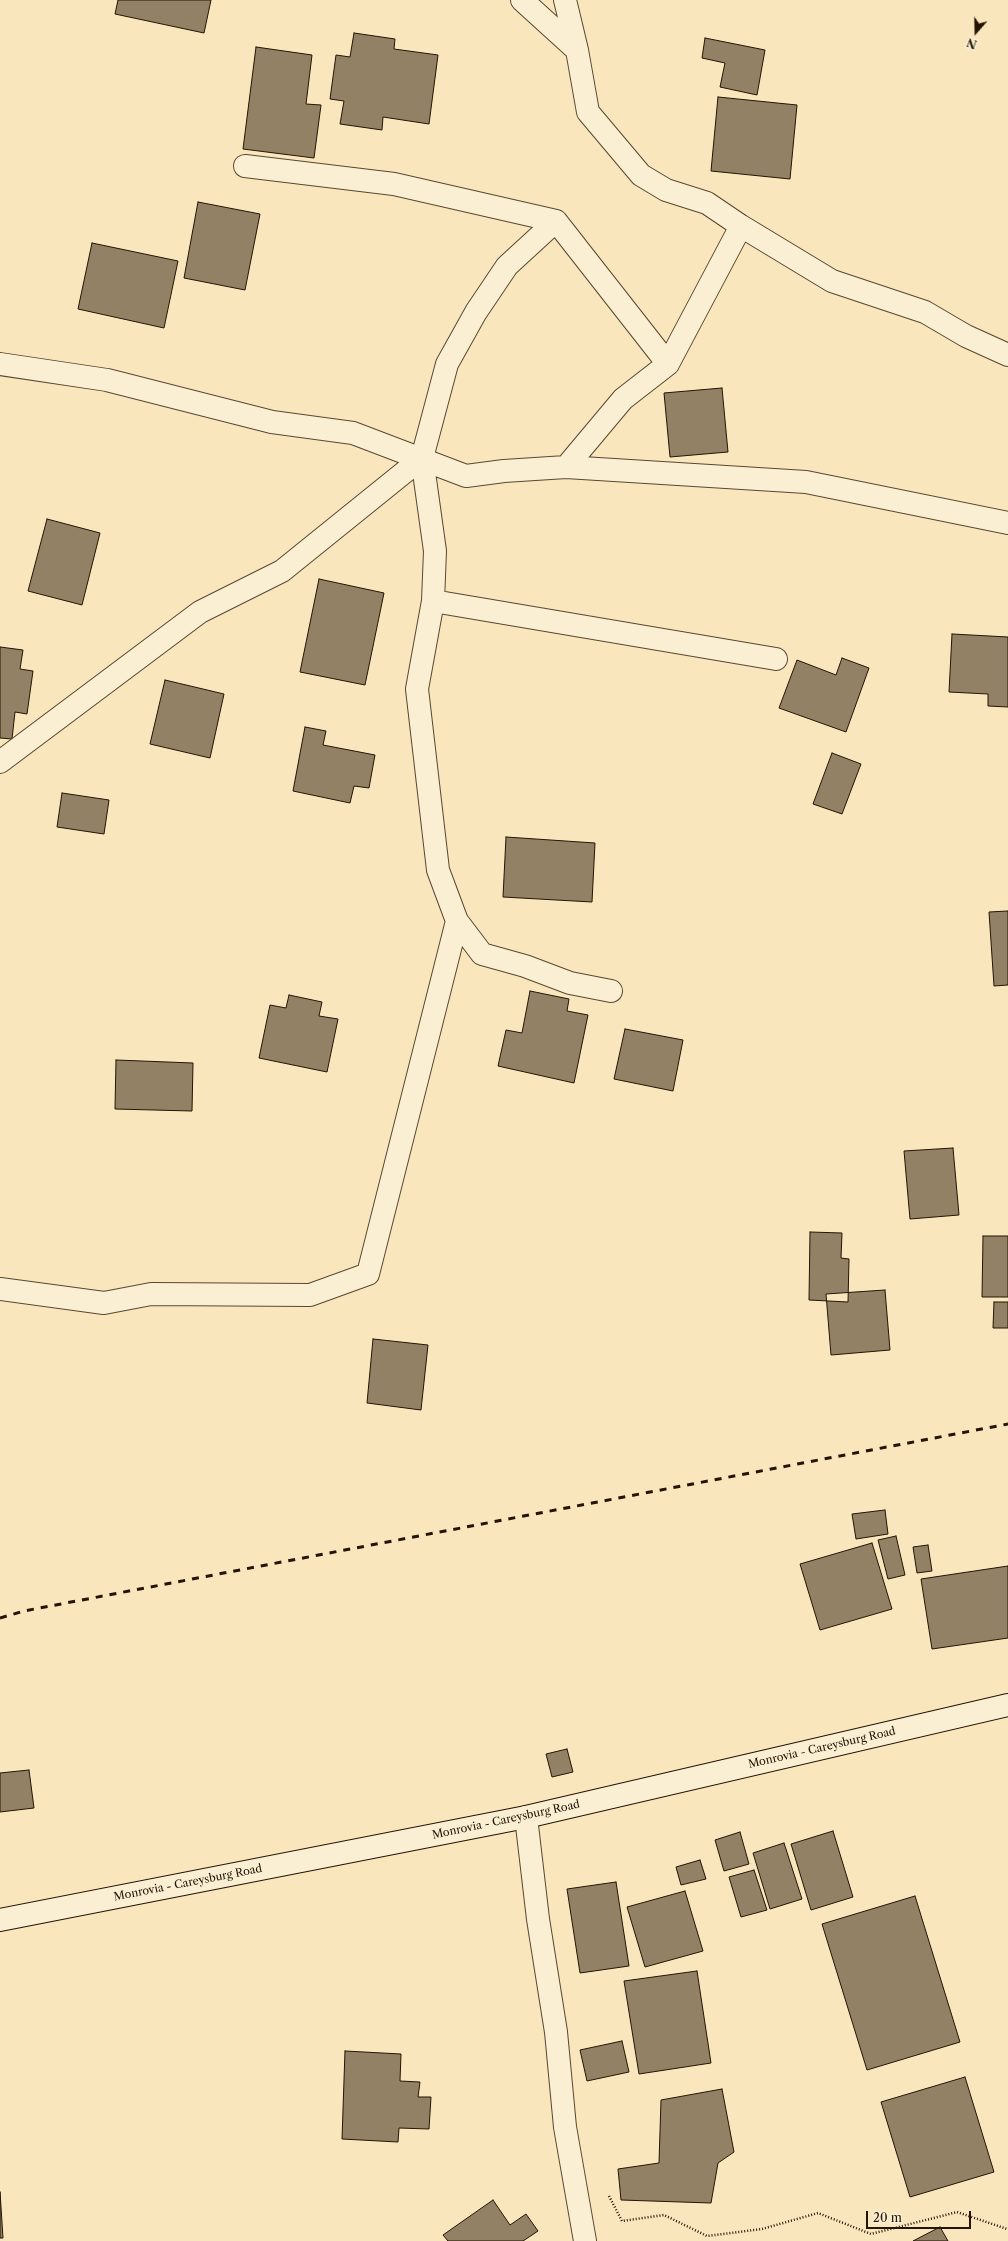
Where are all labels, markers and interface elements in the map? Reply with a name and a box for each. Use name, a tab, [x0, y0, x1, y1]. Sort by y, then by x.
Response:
north arrow	[956, 12, 996, 52]
text: N	[965, 35, 979, 51]
street label: Monrovia - Careysburg Road	[747, 1725, 897, 1771]
street label: Monrovia - Careysburg Road	[431, 1798, 581, 1842]
street label: Monrovia - Careysburg Road	[113, 1862, 263, 1904]
scale bar	[868, 2203, 973, 2229]
text: 20 m	[873, 2210, 902, 2225]

